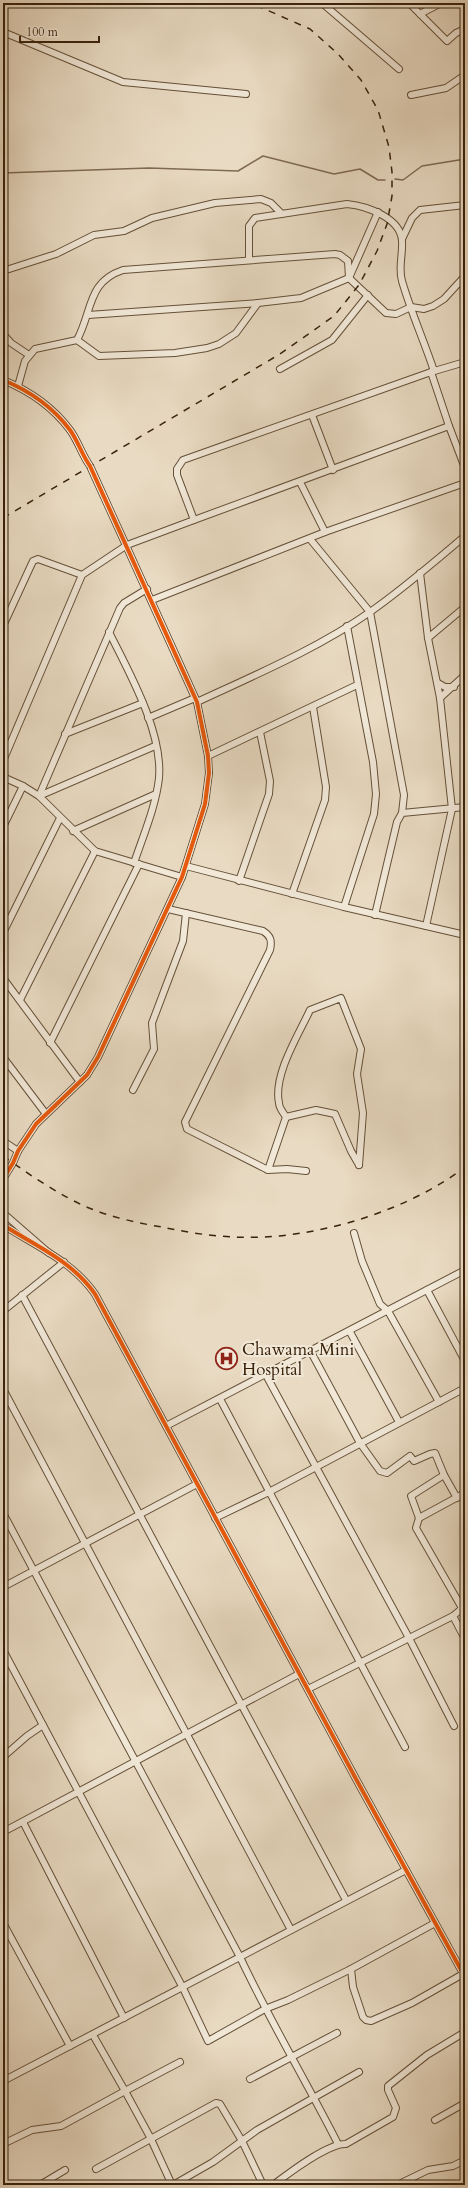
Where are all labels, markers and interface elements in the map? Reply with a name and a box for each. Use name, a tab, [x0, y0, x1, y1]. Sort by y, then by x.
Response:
scale bar	[20, 18, 99, 44]
text: 100 m	[26, 24, 59, 40]
place label: Chawama Mini Hospital	[242, 1338, 354, 1381]
hospital icon: Chawama Mini Hospital	[213, 1346, 239, 1372]

